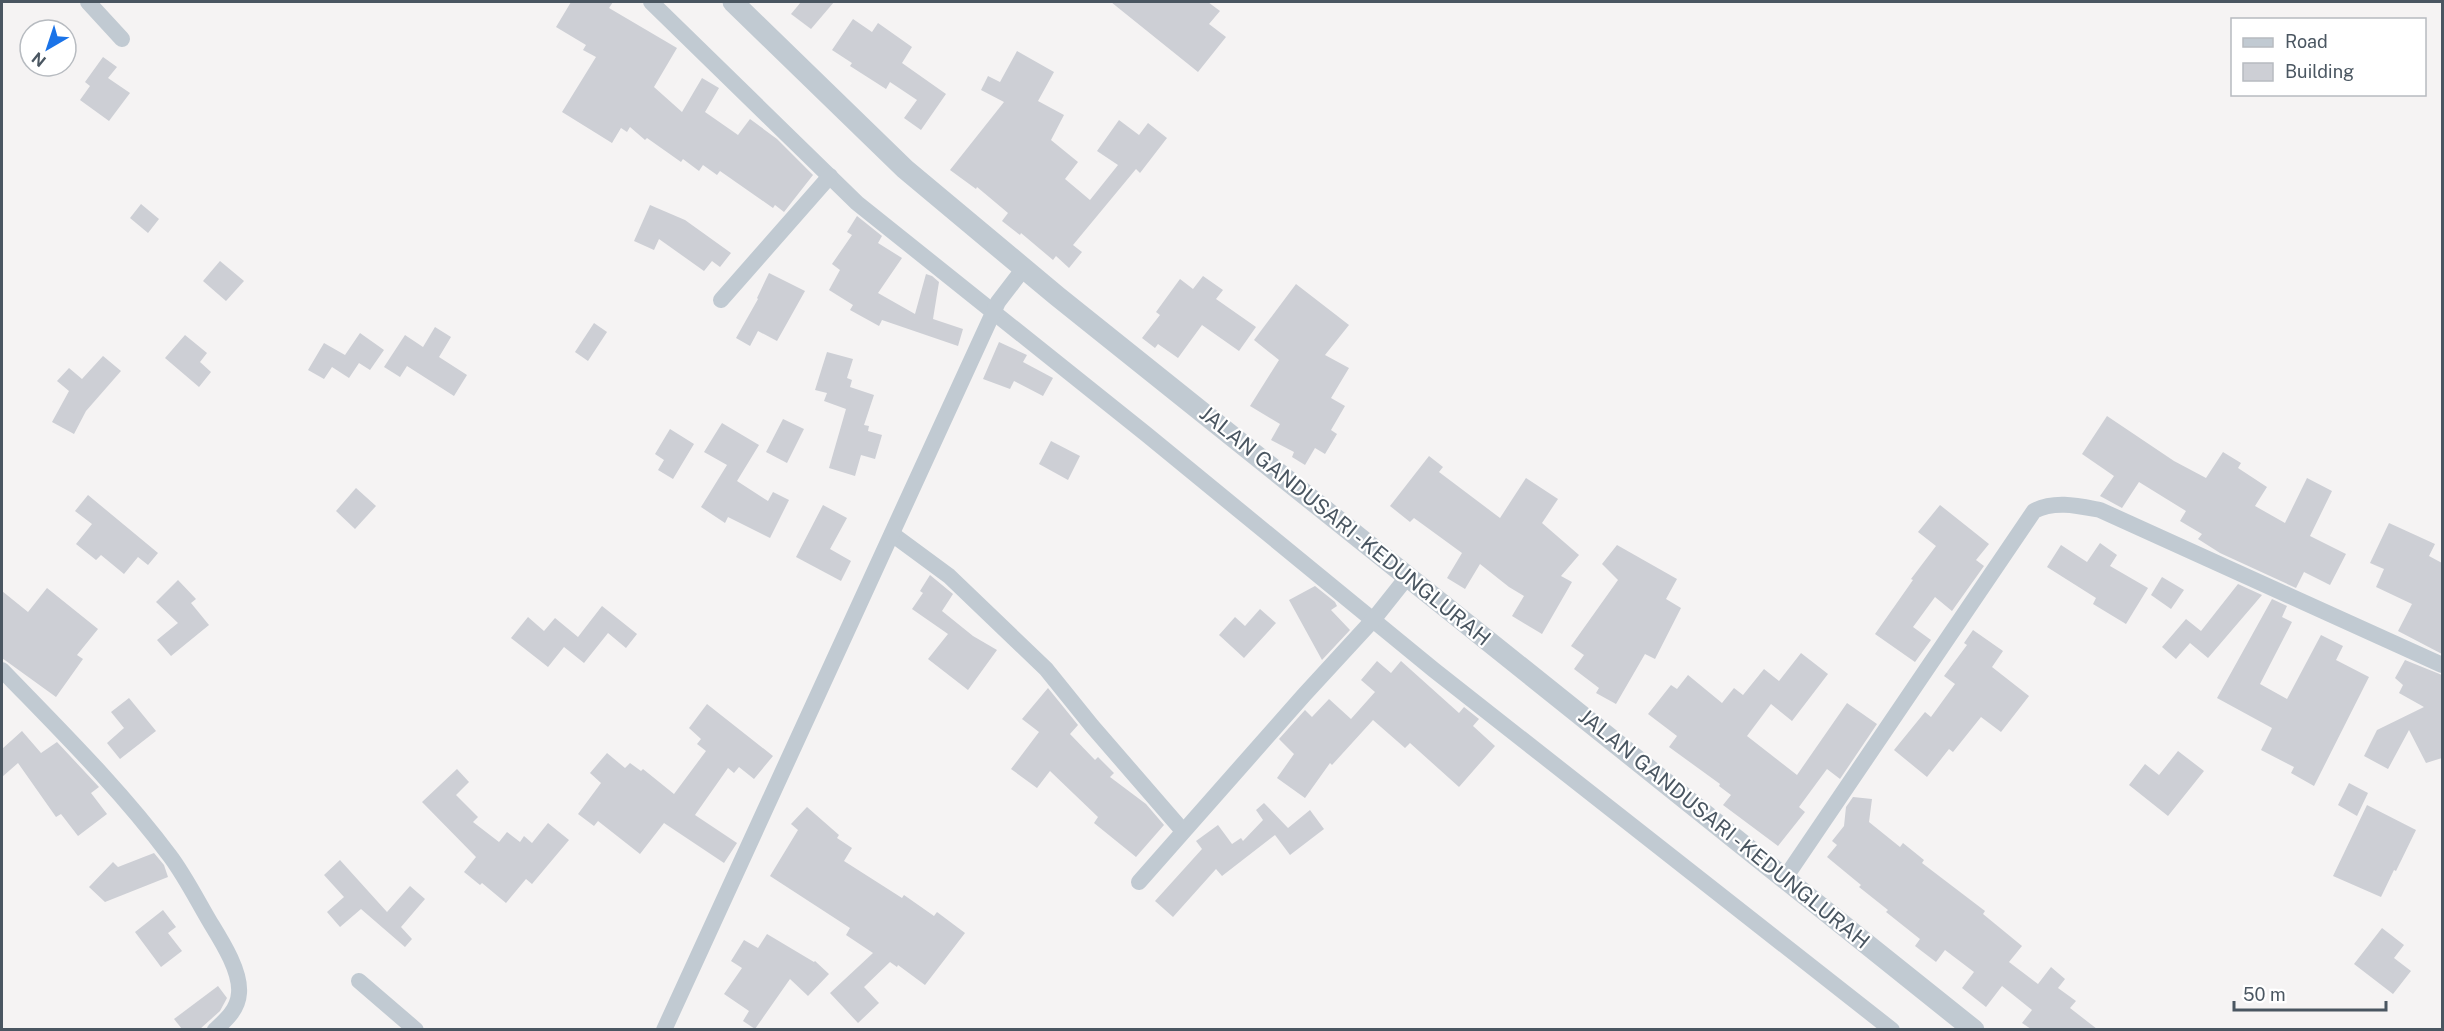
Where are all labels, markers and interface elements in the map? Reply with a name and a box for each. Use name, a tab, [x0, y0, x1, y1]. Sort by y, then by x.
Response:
north arrow	[18, 18, 78, 78]
legend	[2231, 18, 2426, 96]
text: Road	[2285, 31, 2328, 52]
text: N	[28, 48, 50, 71]
text: Building	[2285, 61, 2354, 82]
street label: JALAN GANDUSARI - KEDUNGLURAH	[1195, 400, 1496, 651]
street label: JALAN GANDUSARI - KEDUNGLURAH	[1574, 703, 1875, 954]
scale bar	[2234, 974, 2386, 1012]
text: 50 m	[2243, 984, 2286, 1005]

